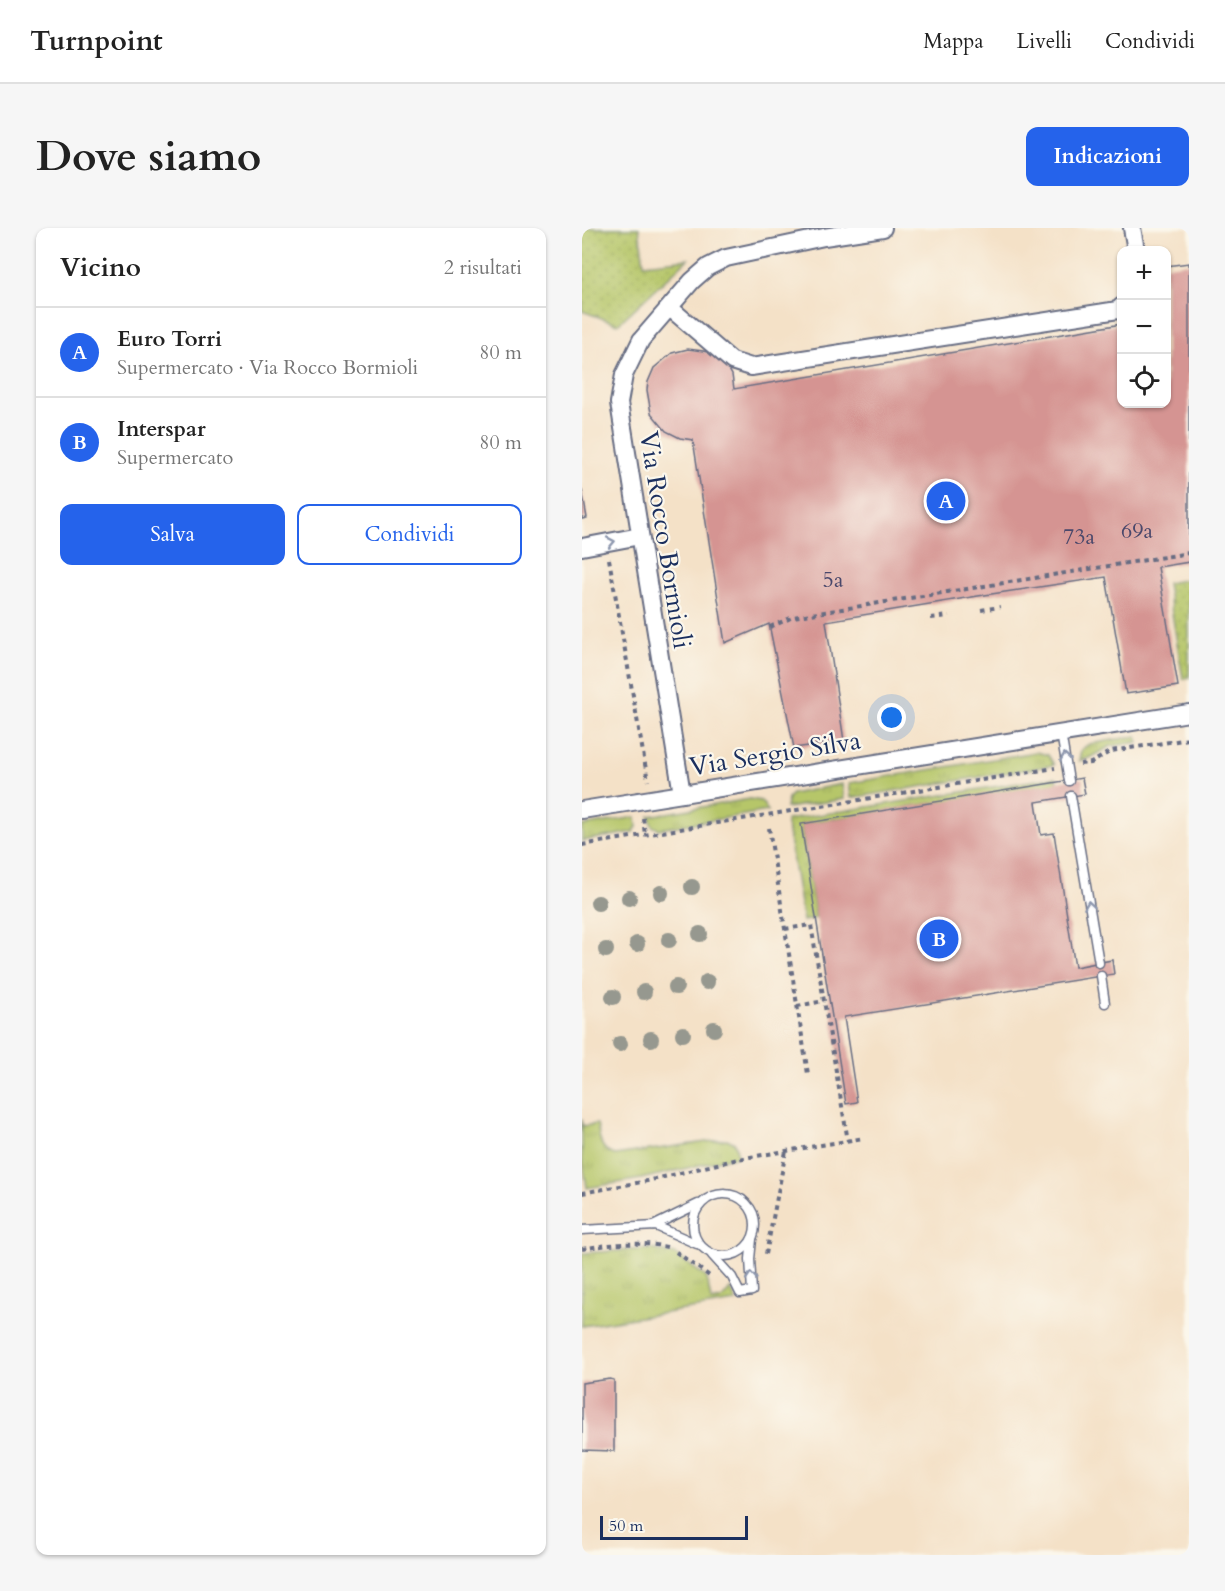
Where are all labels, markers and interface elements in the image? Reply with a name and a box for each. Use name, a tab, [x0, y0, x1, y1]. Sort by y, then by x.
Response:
text: Turnpoint	[30, 22, 163, 60]
text: Mappa	[923, 27, 984, 56]
text: Livelli	[1017, 27, 1072, 56]
text: Condividi	[1105, 27, 1195, 56]
button: Indicazioni	[1026, 127, 1189, 186]
text: Dove siamo	[36, 128, 261, 185]
map controls	[1117, 246, 1171, 408]
button: +	[1117, 246, 1171, 300]
text: Vicino	[60, 250, 141, 285]
text: 2 risultati	[444, 254, 522, 281]
button: −	[1117, 300, 1171, 354]
text: Euro Torri	[117, 324, 222, 354]
text: A	[72, 339, 87, 366]
text: 80 m	[479, 339, 522, 366]
text: Supermercato · Via Rocco Bormioli	[117, 354, 418, 381]
button: locate	[1117, 354, 1171, 408]
text: Interspar	[117, 414, 206, 444]
text: B	[72, 429, 87, 456]
text: 80 m	[479, 429, 522, 456]
street label: Via Rocco Bormioli	[631, 429, 700, 651]
text: Supermercato	[117, 444, 233, 471]
pin: A	[926, 478, 966, 524]
button: Salva	[60, 504, 285, 565]
button: Condividi	[297, 504, 522, 565]
house number: 69a	[1121, 516, 1154, 546]
house number: 73a	[1063, 522, 1096, 552]
one-way arrow	[606, 536, 616, 549]
house number: 5a	[823, 565, 844, 595]
your location	[877, 703, 906, 732]
street label: Via Sergio Silva	[687, 723, 863, 784]
one-way arrow	[1059, 752, 1072, 762]
one-way arrow	[1083, 900, 1096, 910]
pin: B	[920, 916, 958, 962]
one-way arrow	[745, 1271, 758, 1280]
scale bar	[600, 1513, 748, 1540]
text: 50 m	[609, 1515, 643, 1537]

